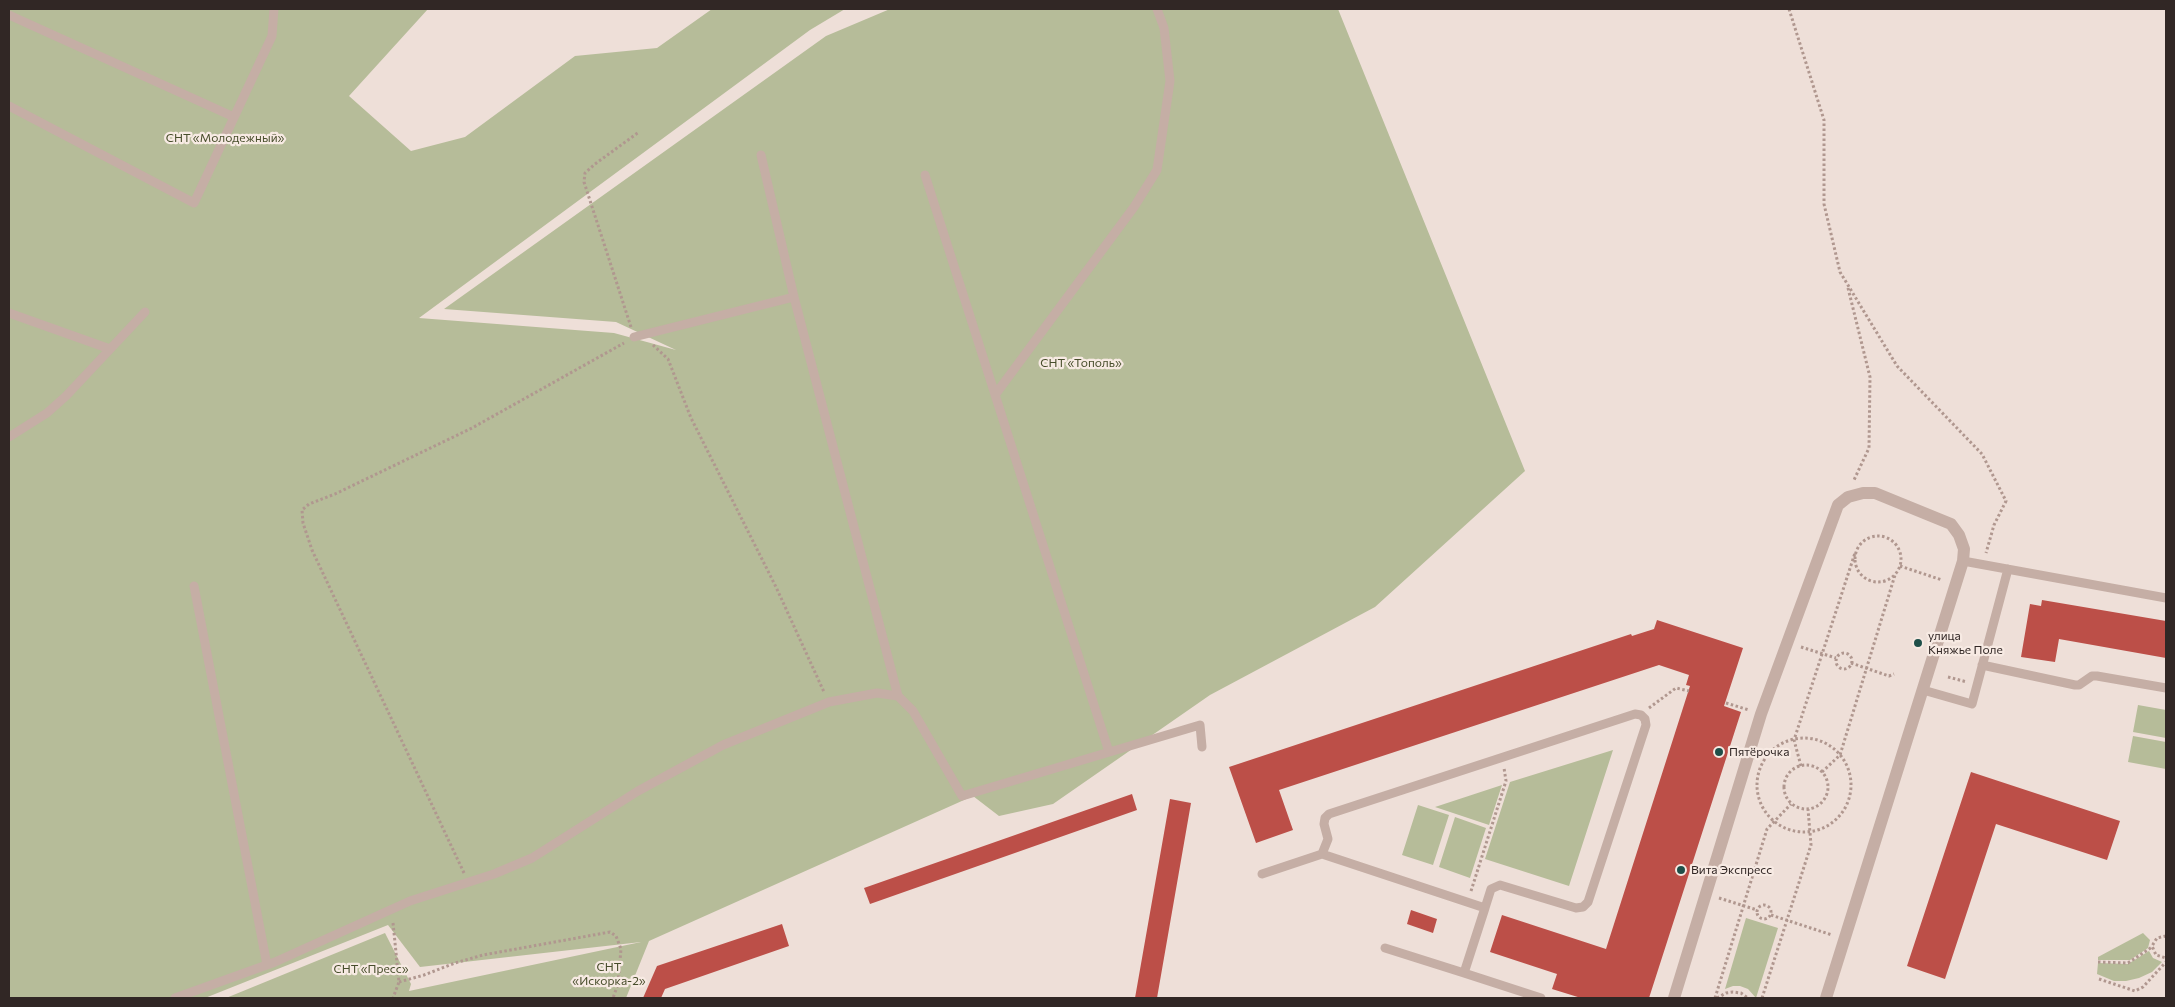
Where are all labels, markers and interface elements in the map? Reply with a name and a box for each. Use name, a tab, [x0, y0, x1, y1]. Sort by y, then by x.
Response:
park label: СНТ «Молодежный»	[166, 131, 284, 145]
park label: СНТ «Тополь»	[1040, 356, 1122, 370]
place label: улица Княжье Поле	[1928, 629, 2003, 657]
marker: улица Княжье Поле	[1912, 637, 1924, 649]
place label: Пятёрочка	[1729, 745, 1789, 759]
marker: Пятёрочка	[1713, 746, 1725, 758]
place label: Вита Экспресс	[1691, 863, 1772, 877]
marker: Вита Экспресс	[1675, 864, 1687, 876]
park label: СНТ «Искорка-2»	[572, 960, 646, 988]
park label: СНТ «Пресс»	[333, 962, 409, 976]

